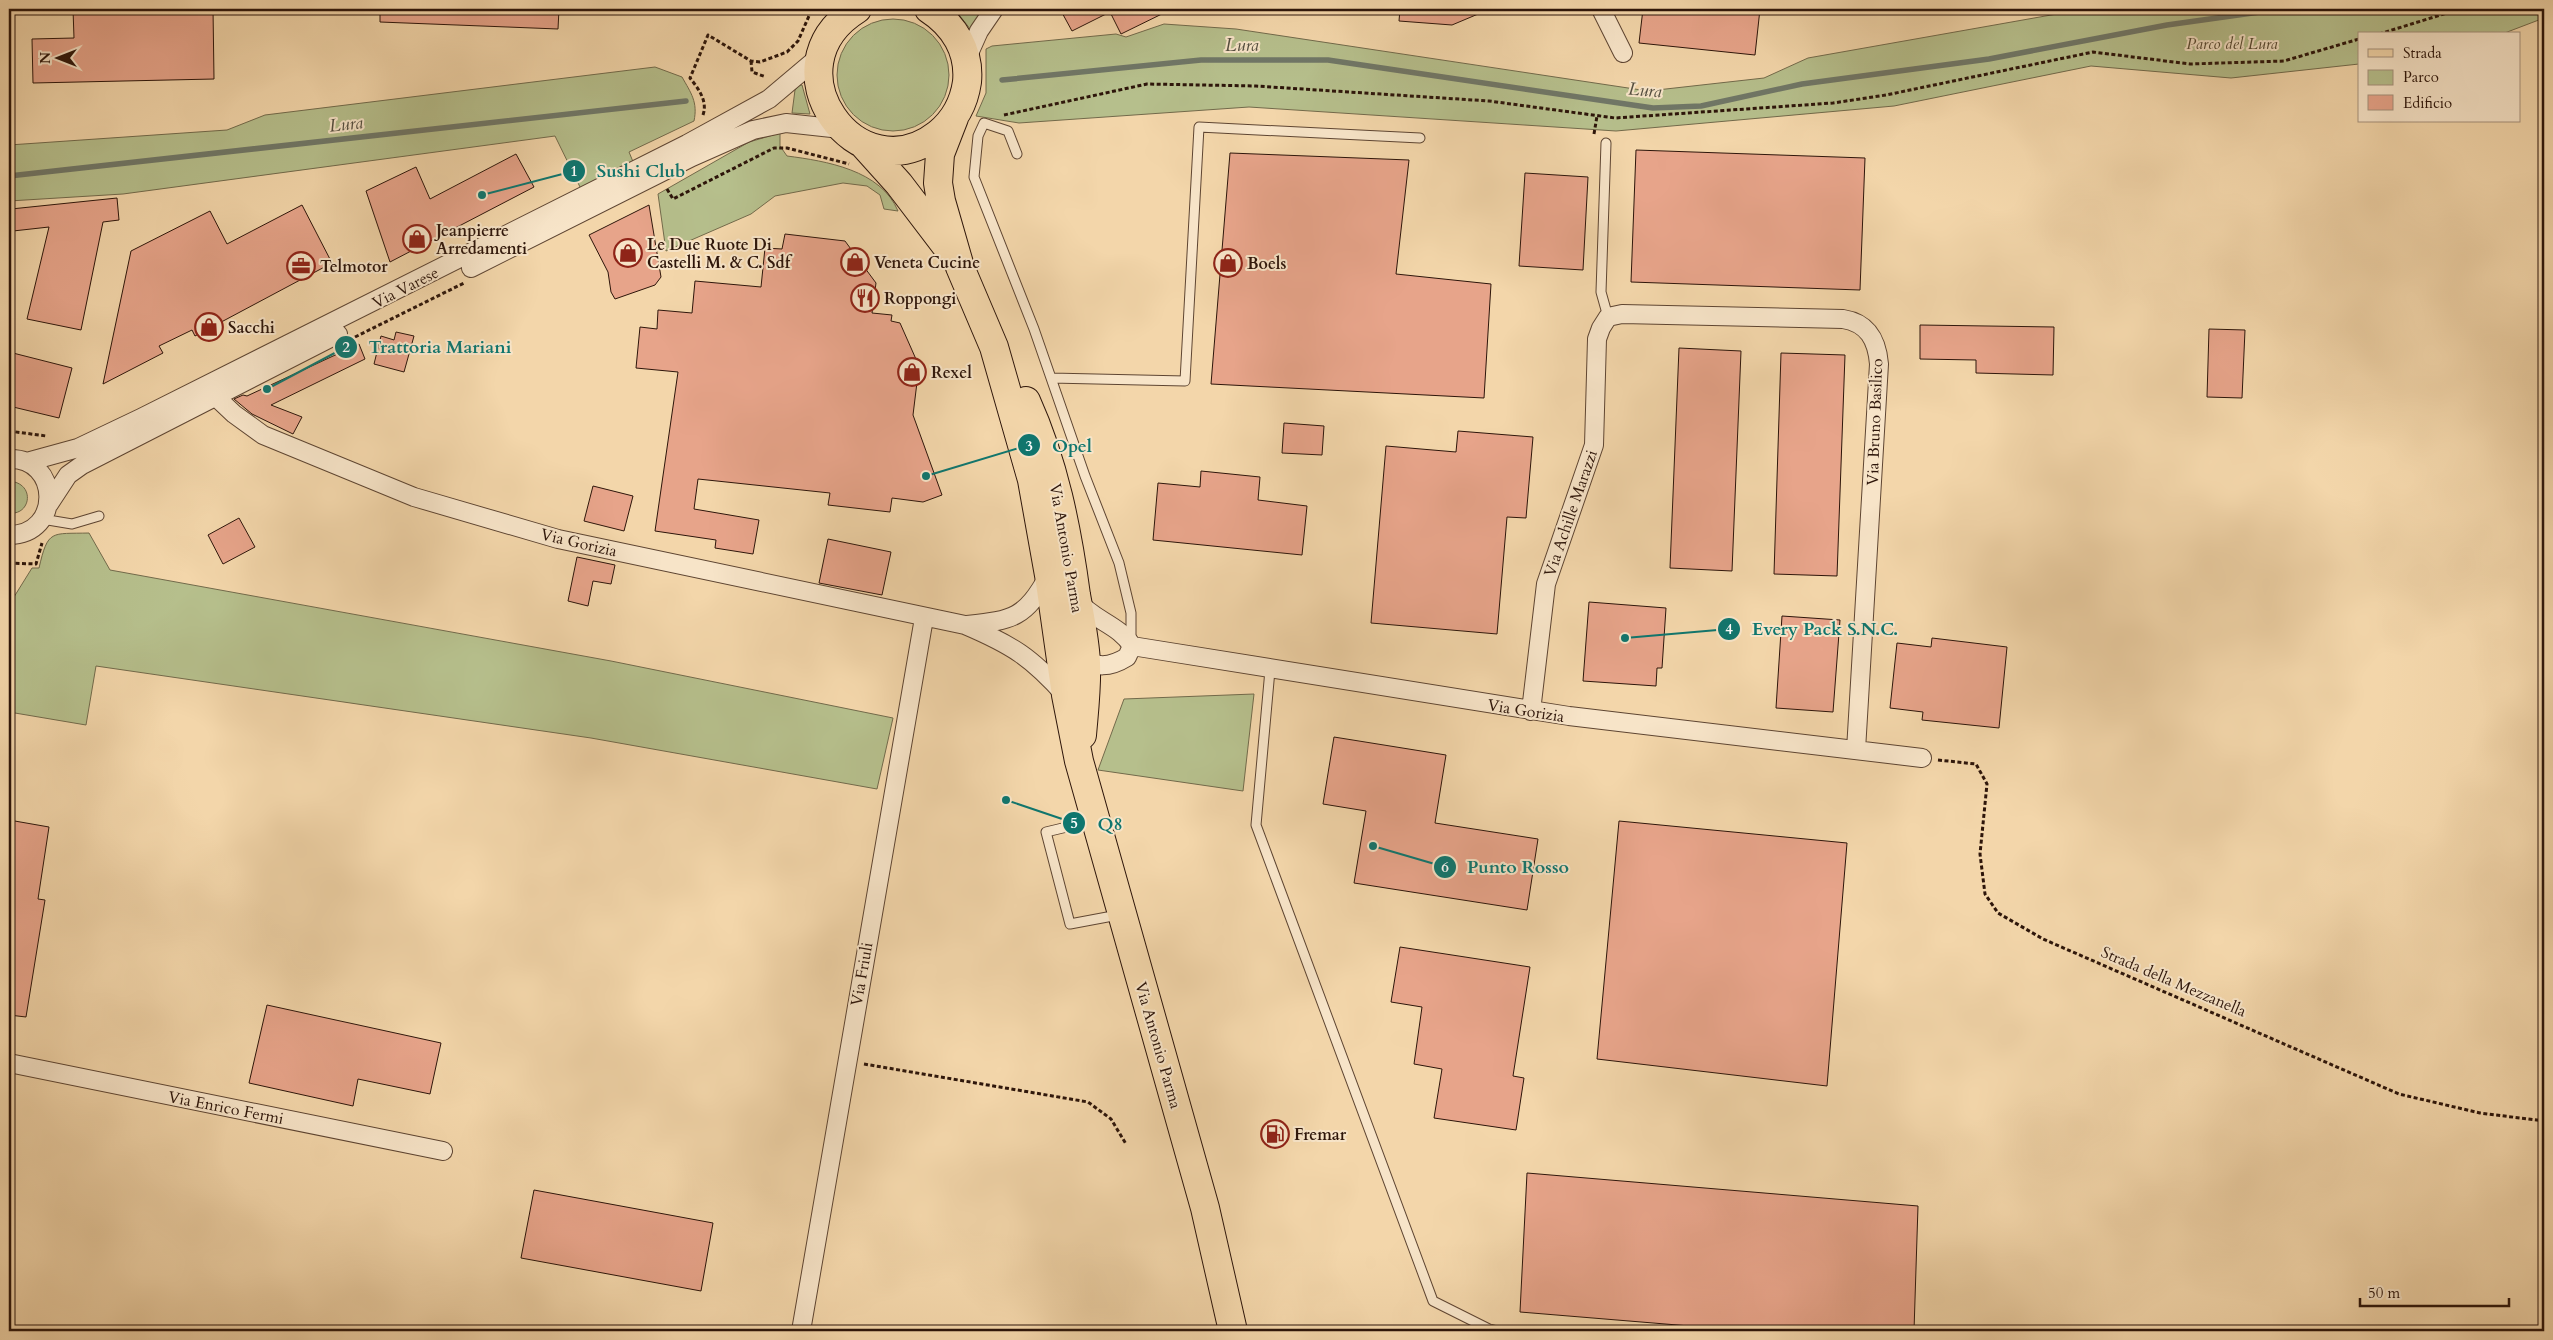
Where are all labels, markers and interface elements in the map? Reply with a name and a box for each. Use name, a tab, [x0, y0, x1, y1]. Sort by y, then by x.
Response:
north arrow	[32, 32, 82, 82]
legend	[2358, 32, 2520, 122]
water label: Lura	[1225, 33, 1259, 58]
park label: Parco del Lura	[2186, 33, 2278, 55]
text: Strada	[2403, 43, 2442, 63]
text: N	[36, 52, 55, 64]
text: Parco	[2403, 67, 2439, 87]
water label: Lura	[1627, 77, 1663, 104]
text: Edificio	[2403, 93, 2452, 113]
water label: Lura	[328, 110, 364, 139]
callout: Sushi Club	[562, 154, 695, 187]
text: Sushi Club	[597, 159, 685, 184]
text: 1	[570, 161, 578, 181]
place label: Jeanpierre Arredamenti	[434, 220, 527, 260]
shop icon: Jeanpierre Arredamenti	[402, 224, 432, 254]
place label: Le Due Ruote Di Castelli M. & C. Sdf	[647, 234, 793, 274]
shop icon: Le Due Ruote Di Castelli M. & C. Sdf	[613, 238, 643, 268]
shop icon: Veneta Cucine	[840, 247, 870, 277]
shop icon: Boels	[1213, 248, 1243, 278]
office icon: Telmotor	[286, 251, 316, 281]
place label: Veneta Cucine	[874, 252, 980, 274]
place label: Boels	[1247, 253, 1287, 275]
place label: Telmotor	[320, 256, 388, 278]
street label: Via Varese	[368, 262, 442, 314]
restaurant icon: Roppongi	[850, 283, 880, 313]
place label: Roppongi	[884, 288, 956, 310]
shop icon: Sacchi	[194, 312, 224, 342]
place label: Sacchi	[228, 317, 275, 339]
callout: Trattoria Mariani	[334, 330, 522, 363]
text: Trattoria Mariani	[368, 335, 512, 360]
text: 2	[342, 337, 350, 357]
shop icon: Rexel	[897, 357, 927, 387]
street label: Via Bruno Basilico	[1862, 358, 1888, 486]
place label: Rexel	[931, 362, 972, 384]
callout: Opel	[1017, 429, 1102, 462]
text: Opel	[1052, 434, 1092, 459]
text: 3	[1025, 436, 1033, 456]
street label: Via Achille Marazzi	[1539, 447, 1603, 580]
street label: Via Antonio Parma	[1044, 482, 1088, 615]
street label: Via Gorizia	[538, 524, 619, 562]
callout: Every Pack S.N.C.	[1717, 613, 1908, 646]
text: Every Pack S.N.C.	[1752, 617, 1898, 642]
text: 4	[1725, 619, 1733, 639]
street label: Via Gorizia	[1486, 694, 1566, 728]
callout: Q8	[1062, 807, 1132, 840]
text: Q8	[1097, 812, 1123, 837]
text: 5	[1070, 813, 1078, 833]
callout: Punto Rosso	[1432, 851, 1579, 884]
text: Punto Rosso	[1467, 855, 1569, 880]
text: 6	[1441, 857, 1449, 877]
street label: Via Friuli	[846, 940, 878, 1008]
street label: Strada della Mezzanella	[2098, 941, 2250, 1022]
street label: Via Antonio Parma	[1129, 979, 1187, 1111]
street label: Via Enrico Fermi	[166, 1086, 286, 1130]
fuel station icon: Fremar	[1260, 1119, 1290, 1149]
place label: Fremar	[1294, 1124, 1347, 1146]
scale bar	[2360, 1275, 2509, 1307]
text: 50 m	[2368, 1283, 2400, 1303]

